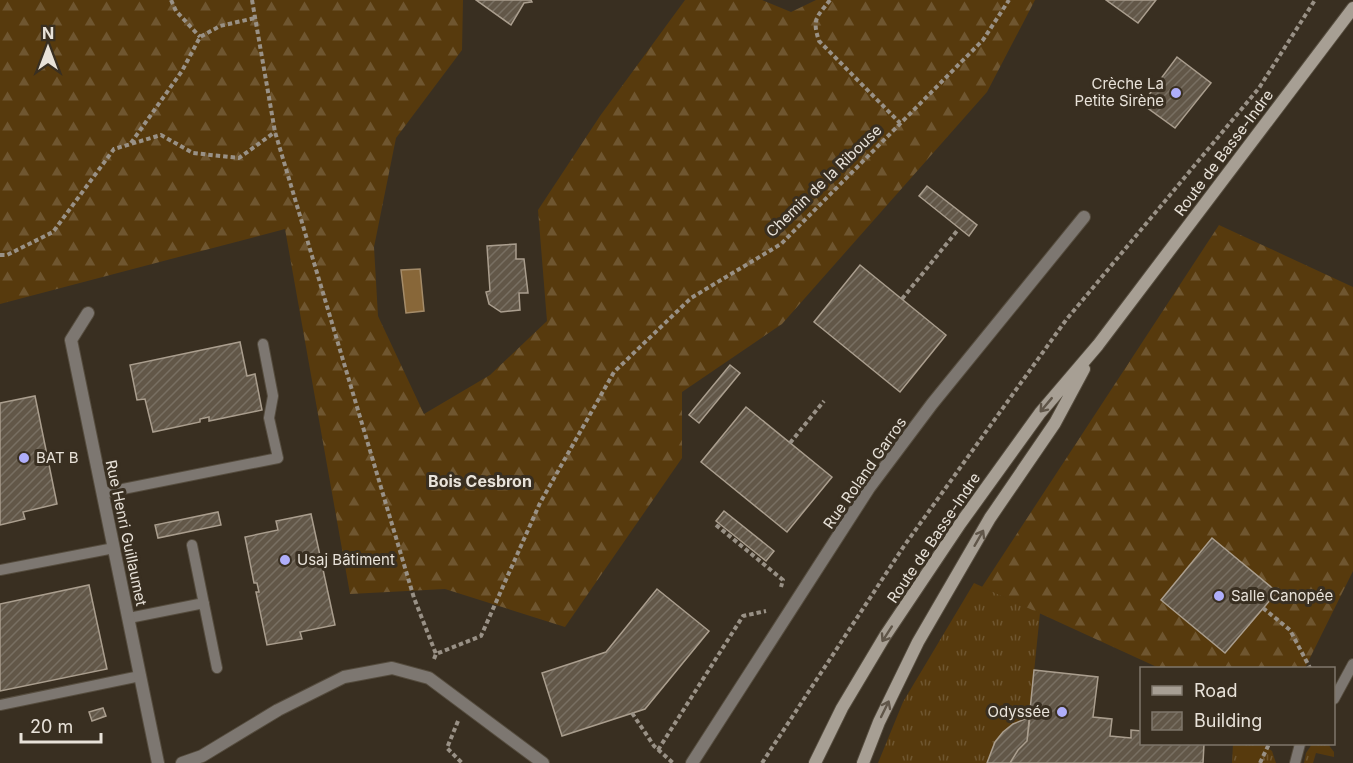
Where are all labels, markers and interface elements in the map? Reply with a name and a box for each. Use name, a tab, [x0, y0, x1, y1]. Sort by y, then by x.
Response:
north arrow	[18, 18, 78, 78]
text: N	[42, 23, 54, 43]
place label: Crèche La Petite Sirène	[1074, 74, 1164, 110]
marker: Crèche La Petite Sirène	[1169, 86, 1183, 100]
street label: Route de Basse-Indre	[1170, 86, 1277, 220]
street label: Chemin de la Ribouse	[762, 120, 886, 241]
one-way arrow	[1040, 397, 1053, 413]
street label: Rue Roland Garros	[819, 413, 910, 532]
place label: BAT B	[36, 448, 79, 467]
marker: BAT B	[17, 451, 31, 465]
street label: Rue Henri Guillaumet	[102, 458, 151, 608]
street label: Route de Basse-Indre	[883, 469, 984, 606]
district label: Bois Cesbron	[428, 471, 532, 491]
one-way arrow	[973, 530, 985, 547]
place label: Usaj Bâtiment	[297, 550, 395, 569]
marker: Usaj Bâtiment	[278, 553, 292, 567]
place label: Salle Canopée	[1231, 586, 1333, 605]
marker: Salle Canopée	[1212, 589, 1226, 603]
one-way arrow	[880, 625, 892, 642]
legend	[1140, 667, 1335, 745]
text: Road	[1194, 680, 1237, 701]
one-way arrow	[880, 700, 892, 718]
place label: Odyssée	[988, 702, 1050, 721]
marker: Odyssée	[1055, 705, 1069, 719]
scale bar	[21, 706, 100, 744]
text: Building	[1194, 710, 1262, 731]
text: 20 m	[30, 716, 73, 737]

